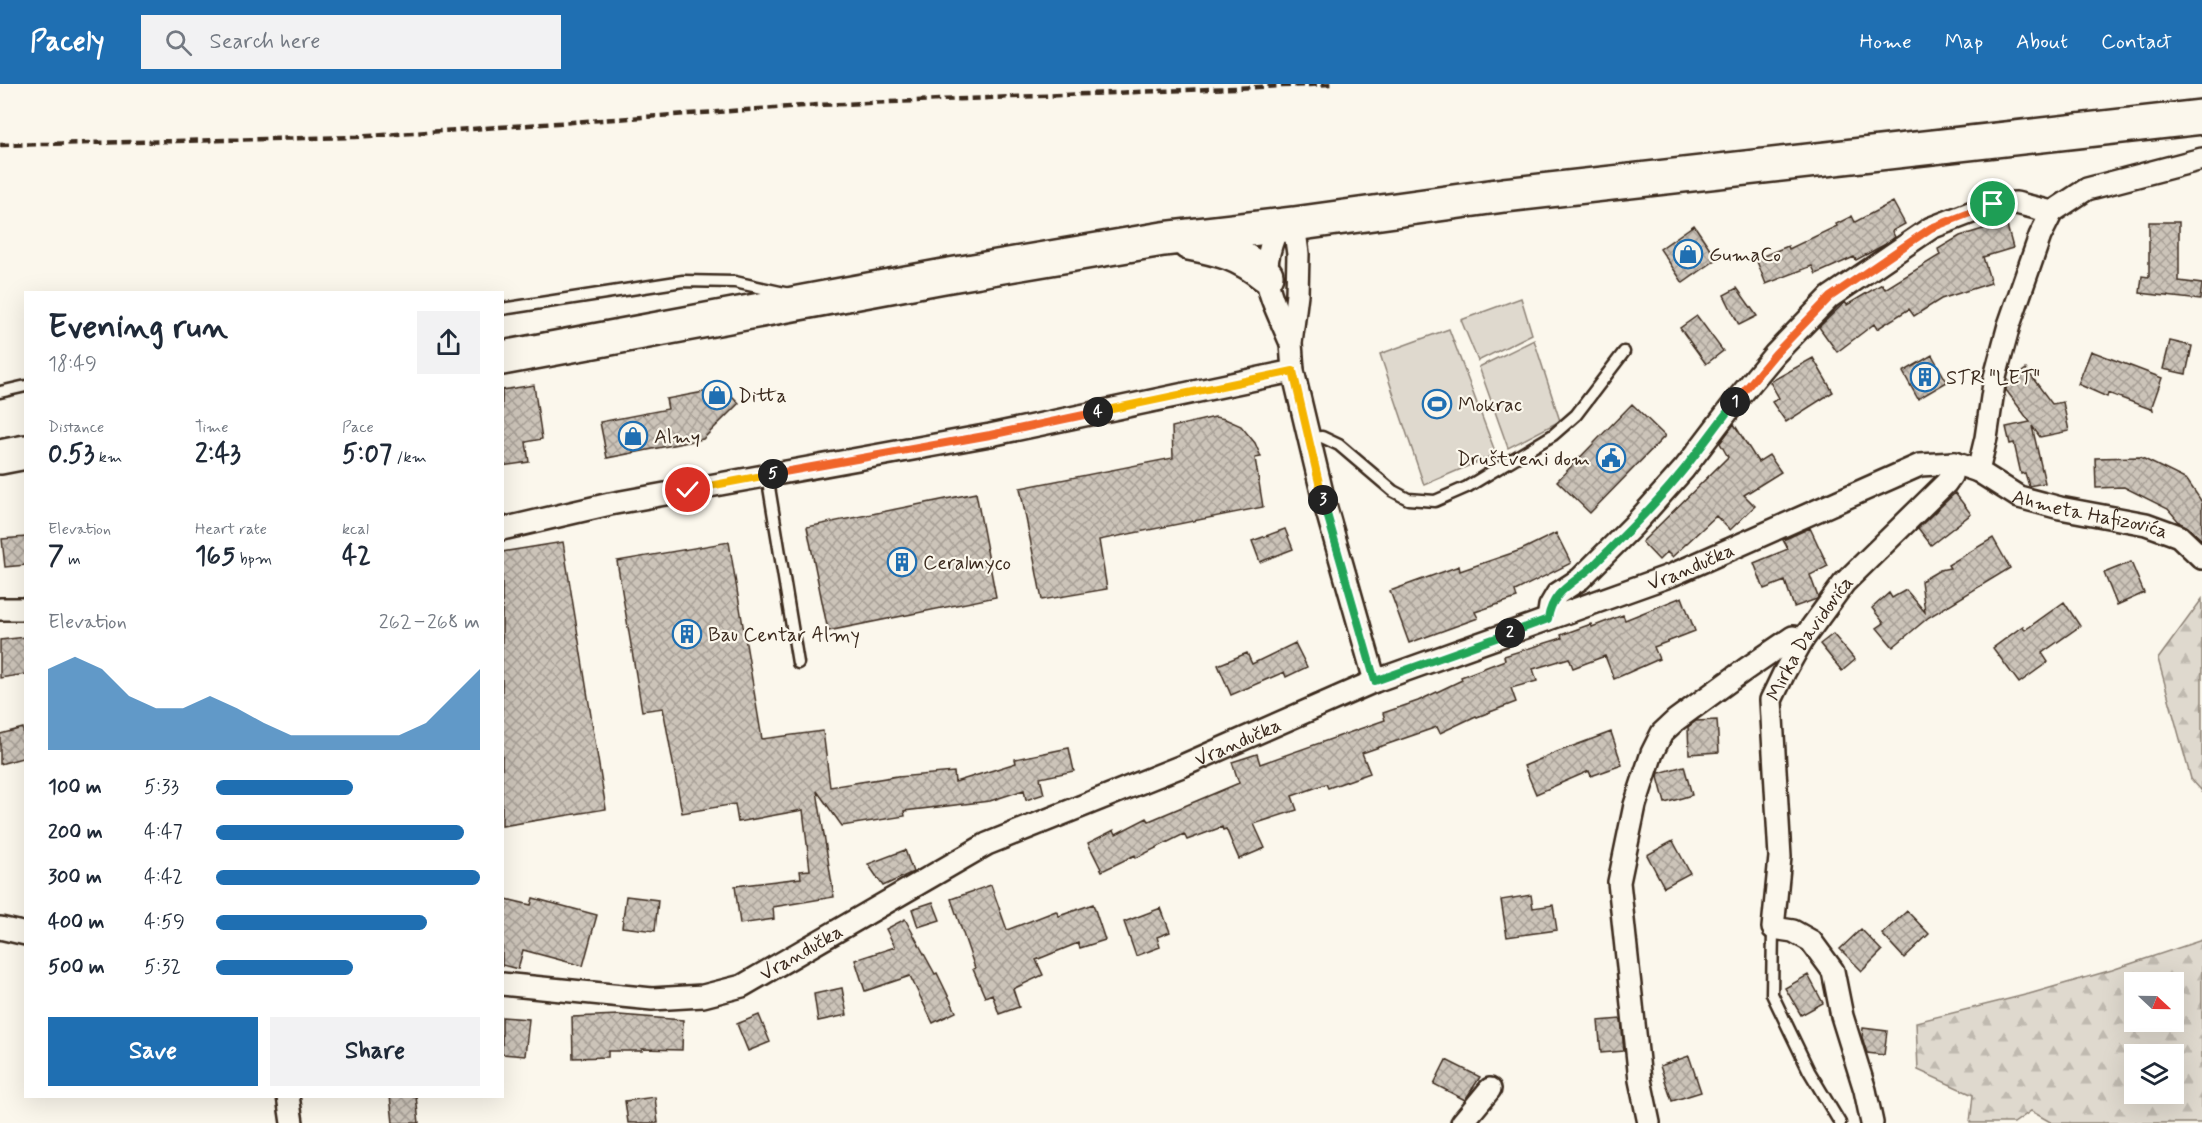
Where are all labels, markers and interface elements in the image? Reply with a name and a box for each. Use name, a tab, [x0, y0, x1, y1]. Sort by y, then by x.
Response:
search box	[141, 15, 561, 69]
text: Pacely	[30, 24, 105, 61]
icon: search	[162, 26, 195, 59]
text: Search here	[210, 28, 320, 56]
text: Home	[1860, 28, 1912, 56]
text: Map	[1945, 28, 1983, 56]
text: About	[2016, 28, 2068, 56]
text: Contact	[2101, 28, 2172, 56]
pin	[1967, 178, 2018, 229]
icon: arrive	[1976, 187, 2009, 220]
shop icon: GumaCo	[1672, 238, 1704, 270]
place label: GumaCo	[1709, 242, 1781, 269]
text: Evening run	[48, 306, 228, 350]
button: share	[417, 311, 480, 374]
text: 18:49	[48, 351, 97, 378]
building icon: STR "LET"	[1909, 361, 1941, 393]
place label: STR "LET"	[1946, 365, 2040, 392]
shop icon: Ditta	[701, 379, 733, 411]
place label: Ditta	[738, 383, 787, 410]
pin: 1	[1720, 387, 1750, 417]
sports icon: Mokrac	[1421, 388, 1453, 420]
text: 1	[1731, 391, 1739, 412]
place label: Mokrac	[1458, 392, 1522, 419]
pin: 4	[1083, 397, 1113, 427]
text: 4	[1093, 401, 1103, 422]
text: Distance	[48, 417, 104, 438]
text: Time	[195, 417, 229, 438]
text: Pace	[342, 417, 374, 438]
shop icon: Almy	[617, 420, 649, 452]
place label: Almy	[654, 424, 700, 451]
text: 0.53	[48, 438, 95, 472]
text: 2:43	[195, 438, 241, 472]
text: 5:07	[342, 438, 392, 472]
public building icon: Društveni dom	[1595, 442, 1627, 474]
place label: Društveni dom	[1457, 446, 1590, 473]
text: km	[95, 447, 122, 468]
text: /km	[392, 447, 427, 468]
pin: 5	[758, 459, 788, 489]
text: 5	[768, 463, 778, 484]
pin	[662, 464, 713, 515]
icon: check	[671, 473, 704, 506]
street label: Ahmeta Hafizovića	[2009, 484, 2172, 546]
pin: 3	[1308, 485, 1338, 515]
text: 3	[1319, 489, 1327, 510]
text: Elevation	[48, 519, 111, 540]
text: Heart rate	[195, 519, 267, 540]
text: kcal	[342, 519, 369, 540]
street label: Vrandučka	[1644, 537, 1739, 598]
text: 7	[48, 540, 64, 574]
text: 165	[195, 540, 235, 574]
text: 42	[342, 540, 371, 574]
building icon: Ceralmyco	[886, 546, 918, 578]
text: m	[64, 549, 81, 570]
text: bpm	[235, 549, 272, 570]
place label: Ceralmyco	[923, 550, 1011, 577]
street label: Mirka Davidovića	[1761, 569, 1860, 706]
text: Elevation	[48, 609, 127, 636]
text: 262–268 m	[379, 609, 480, 636]
building icon: Bau Centar Almy	[671, 618, 703, 650]
pin: 2	[1495, 618, 1525, 648]
place label: Bau Centar Almy	[708, 622, 860, 649]
text: 2	[1506, 622, 1514, 643]
street label: Vrandučka	[1191, 712, 1286, 774]
text: 100 m	[48, 774, 102, 801]
text: 5:33	[144, 774, 179, 801]
text: 200 m	[48, 819, 103, 846]
text: 4:47	[144, 819, 183, 846]
text: 300 m	[48, 864, 102, 891]
text: 4:42	[144, 864, 183, 891]
text: 400 m	[48, 909, 104, 936]
text: 4:59	[144, 909, 185, 936]
street label: Vrandučka	[755, 918, 848, 988]
text: 500 m	[48, 954, 105, 981]
text: 5:32	[144, 954, 181, 981]
north arrow	[2124, 972, 2184, 1032]
map controls	[2124, 972, 2184, 1104]
button: Save	[48, 1017, 258, 1086]
button: Share	[270, 1017, 480, 1086]
button: layers	[2124, 1044, 2184, 1104]

